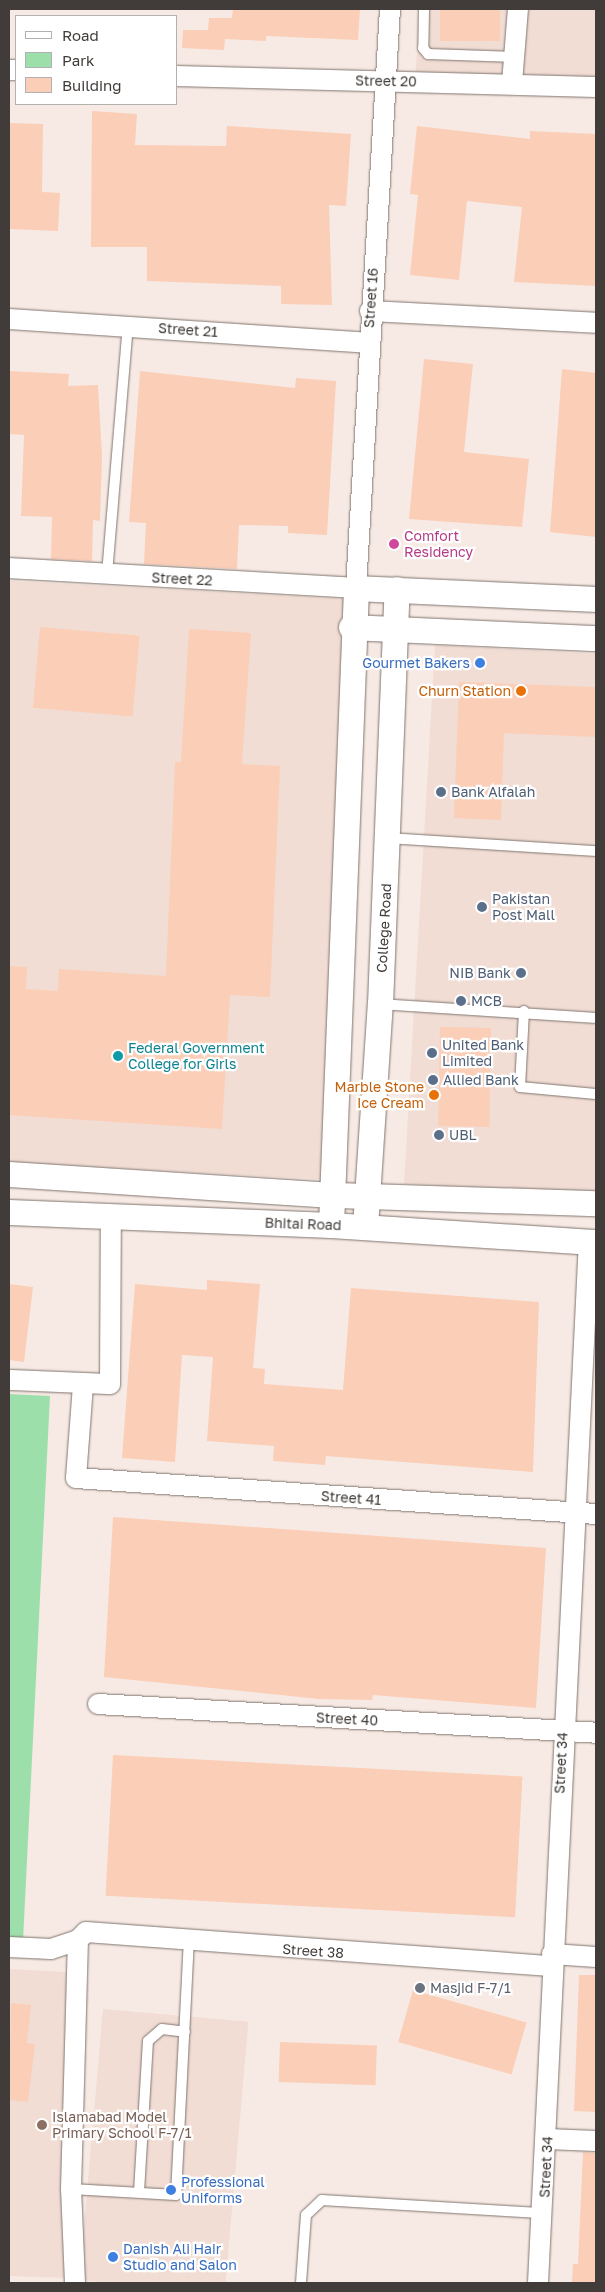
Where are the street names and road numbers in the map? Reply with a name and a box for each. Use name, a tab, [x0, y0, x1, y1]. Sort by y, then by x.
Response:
street label: Street 20	[355, 72, 417, 90]
street label: Street 16	[361, 267, 381, 329]
street label: Street 21	[158, 320, 218, 340]
street label: Street 22	[151, 569, 213, 589]
street label: College Road	[373, 883, 395, 973]
street label: Bhitai Road	[264, 1214, 342, 1234]
street label: Street 41	[320, 1488, 382, 1508]
street label: Street 40	[316, 1709, 378, 1729]
street label: Street 34	[551, 1732, 571, 1794]
street label: Street 38	[282, 1940, 344, 1962]
street label: Street 34	[536, 2136, 556, 2198]

